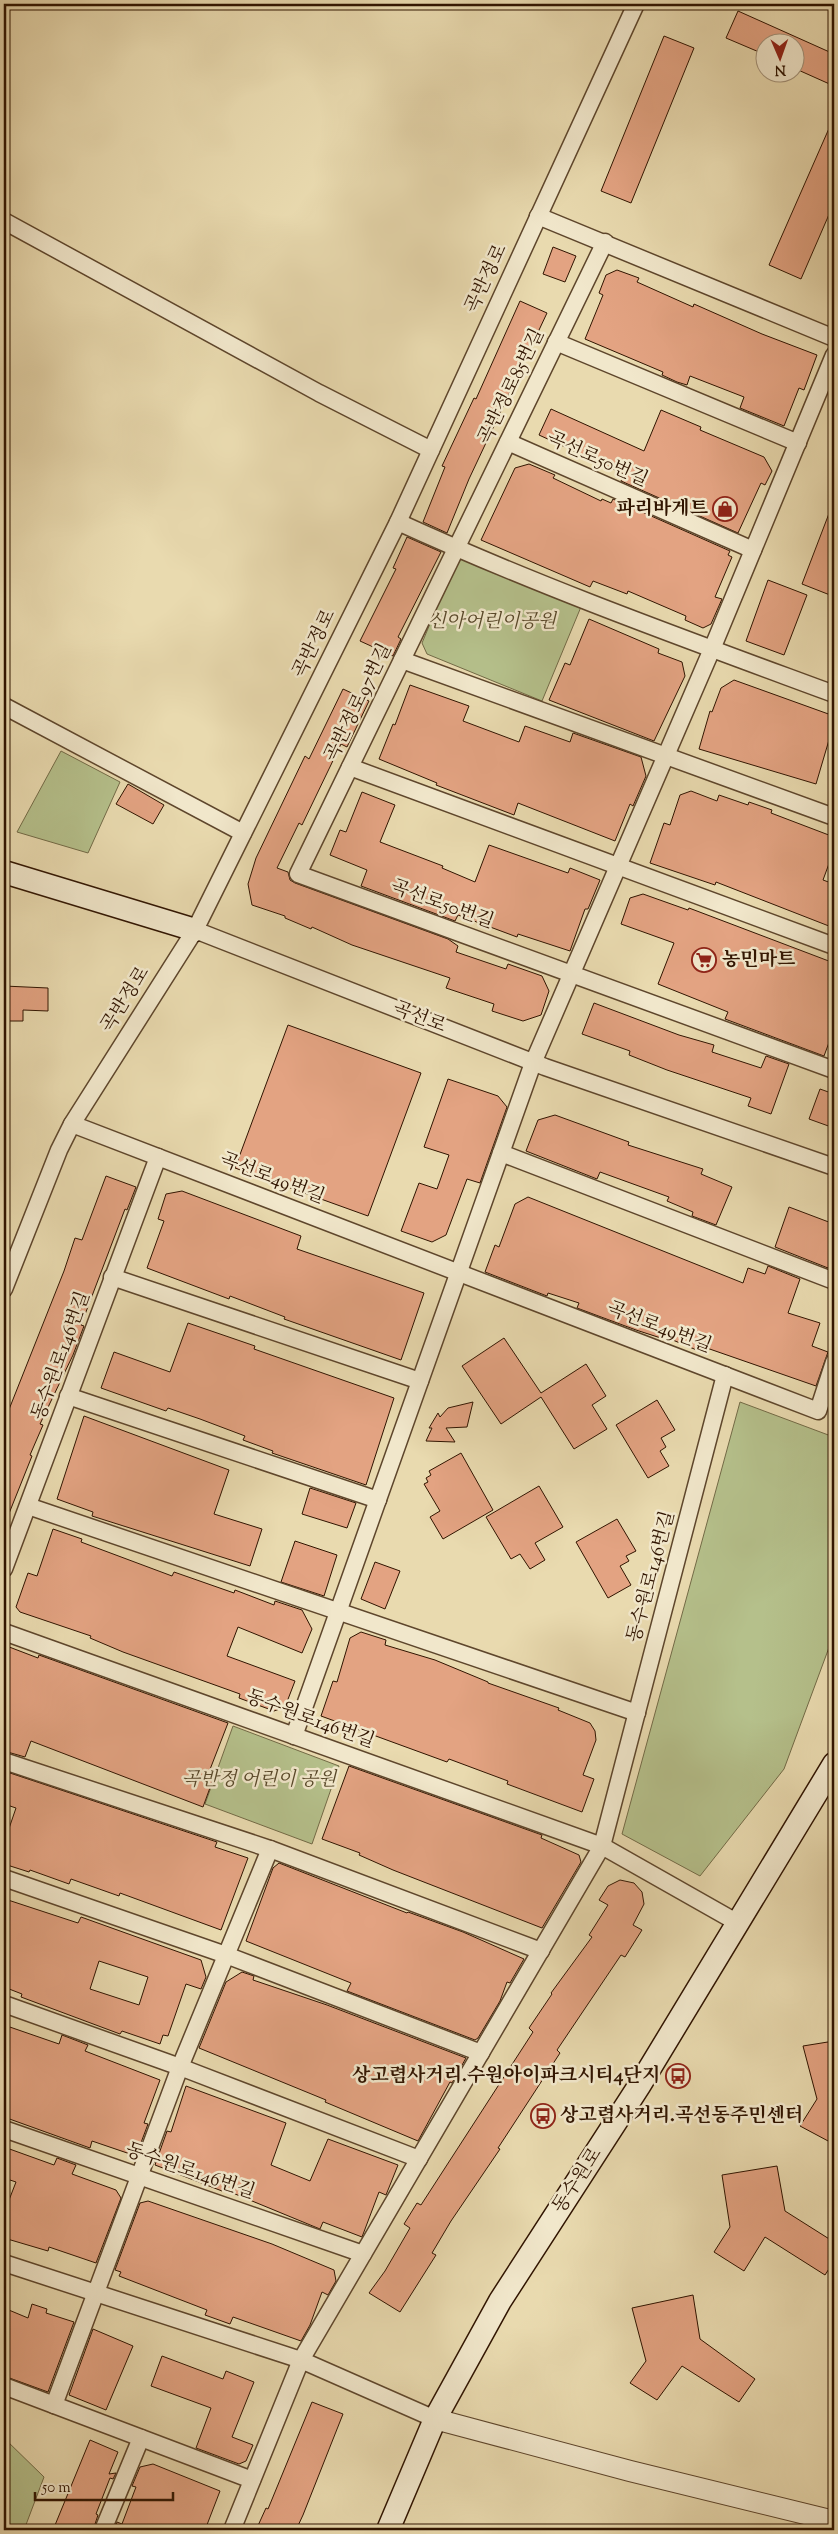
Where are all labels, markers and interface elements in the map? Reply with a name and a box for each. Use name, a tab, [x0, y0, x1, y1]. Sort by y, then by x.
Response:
north arrow	[756, 32, 806, 82]
text: N	[774, 59, 786, 79]
street label: 곡반정로	[459, 240, 515, 318]
street label: 곡반정로85번길	[472, 324, 552, 450]
street label: 곡선로50번길	[542, 426, 652, 494]
place label: 파리바게트	[616, 496, 709, 523]
shop icon: 파리바게트	[712, 496, 738, 522]
street label: 곡반정로	[287, 605, 343, 683]
park label: 신아어린이공원	[428, 609, 558, 636]
street label: 곡반정로97번길	[319, 639, 399, 767]
street label: 곡선로50번길	[386, 874, 498, 936]
supermarket icon: 농민마트	[691, 947, 717, 973]
place label: 농민마트	[722, 947, 796, 974]
street label: 곡반정로	[95, 962, 157, 1038]
street label: 곡선로	[388, 996, 450, 1040]
street label: 곡선로49번길	[216, 1147, 328, 1211]
street label: 동수원로146번길	[26, 1288, 98, 1424]
street label: 곡선로49번길	[603, 1296, 715, 1360]
street label: 동수원로146번길	[621, 1508, 683, 1646]
street label: 동수원로146번길	[242, 1684, 378, 1756]
park label: 곡반정 어린이 공원	[182, 1767, 338, 1794]
place label: 상고렴사거리.수원아이파크시티4단지	[352, 2063, 660, 2090]
bus stop icon: 상고렴사거리.수원아이파크시티4단지	[665, 2063, 691, 2089]
bus stop icon: 상고렴사거리.곡선동주민센터	[530, 2103, 556, 2129]
place label: 상고렴사거리.곡선동주민센터	[560, 2103, 803, 2130]
street label: 동수원로146번길	[122, 2137, 258, 2207]
street label: 동수원로	[547, 2143, 609, 2219]
scale bar	[35, 2469, 172, 2501]
text: 50 m	[41, 2478, 71, 2499]

